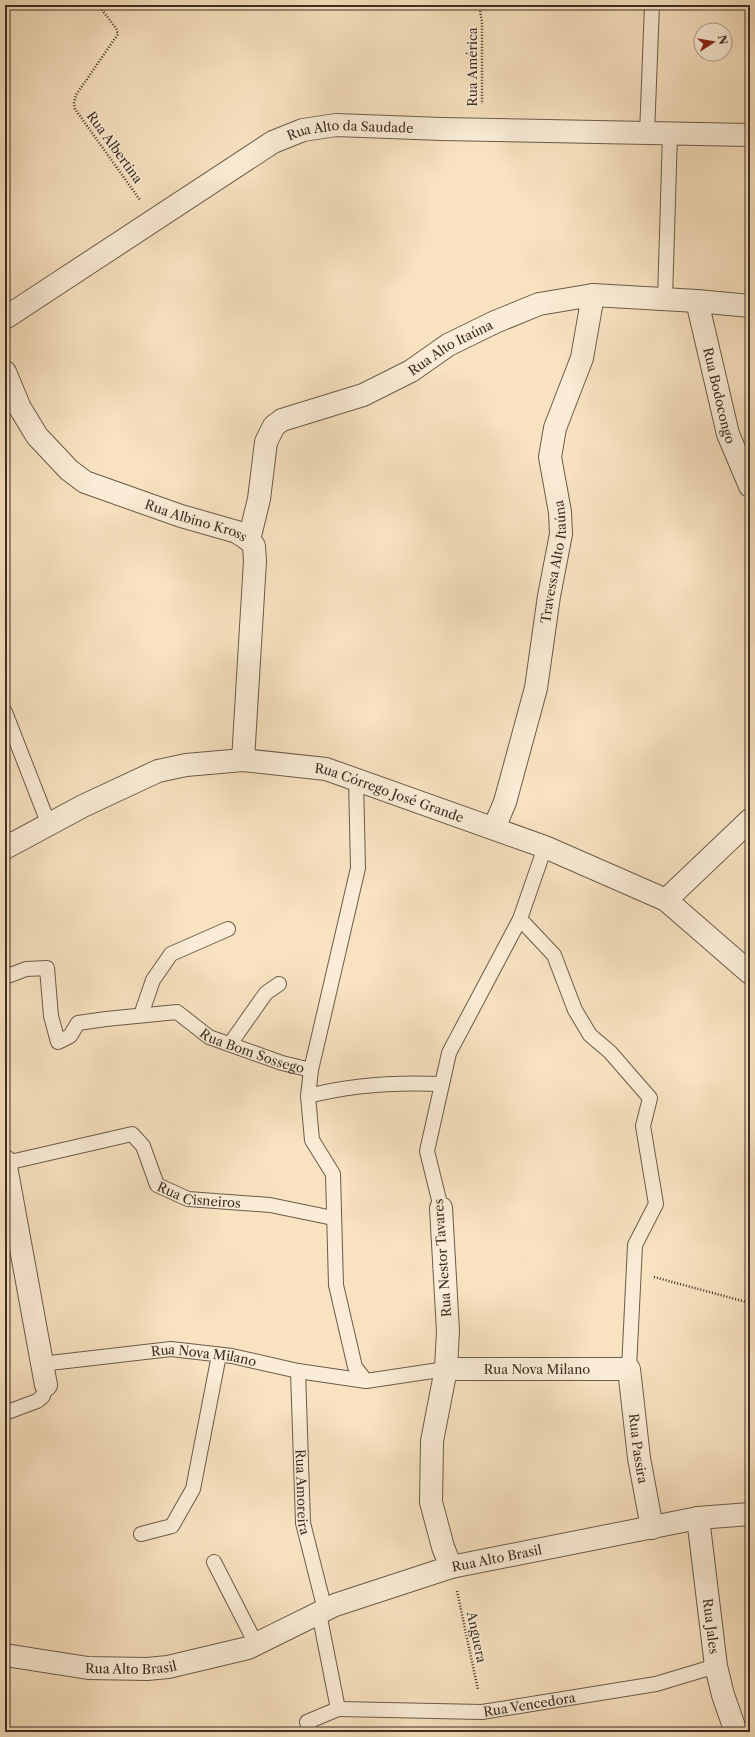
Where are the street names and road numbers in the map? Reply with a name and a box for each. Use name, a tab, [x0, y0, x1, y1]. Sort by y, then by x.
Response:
street label: Rua América	[464, 27, 480, 107]
street label: Rua Albertina	[84, 108, 146, 186]
street label: Rua Alto da Saudade	[285, 117, 414, 144]
street label: Rua Alto Itaúna	[405, 316, 495, 379]
street label: Rua Bodocongo	[700, 346, 739, 446]
street label: Rua Albino Kross	[143, 496, 251, 545]
street label: Travessa Alto Itaúna	[537, 499, 569, 624]
street label: Rua Córrego José Grande	[314, 760, 466, 825]
street label: Rua Bom Sossego	[197, 1025, 306, 1076]
street label: Rua Cisneiros	[155, 1178, 242, 1211]
street label: Rua Nestor Tavares	[430, 1198, 454, 1318]
street label: Rua Nova Milano	[150, 1341, 258, 1369]
street label: Rua Nova Milano	[484, 1361, 590, 1377]
street label: Rua Passira	[626, 1413, 652, 1485]
street label: Rua Amoreira	[293, 1449, 314, 1537]
street label: Rua Alto Brasil	[450, 1541, 543, 1575]
street label: Rua Jales	[700, 1598, 723, 1655]
street label: Anguera	[464, 1609, 490, 1664]
street label: Rua Alto Brasil	[85, 1657, 178, 1677]
street label: Rua Vencedora	[482, 1689, 577, 1720]

